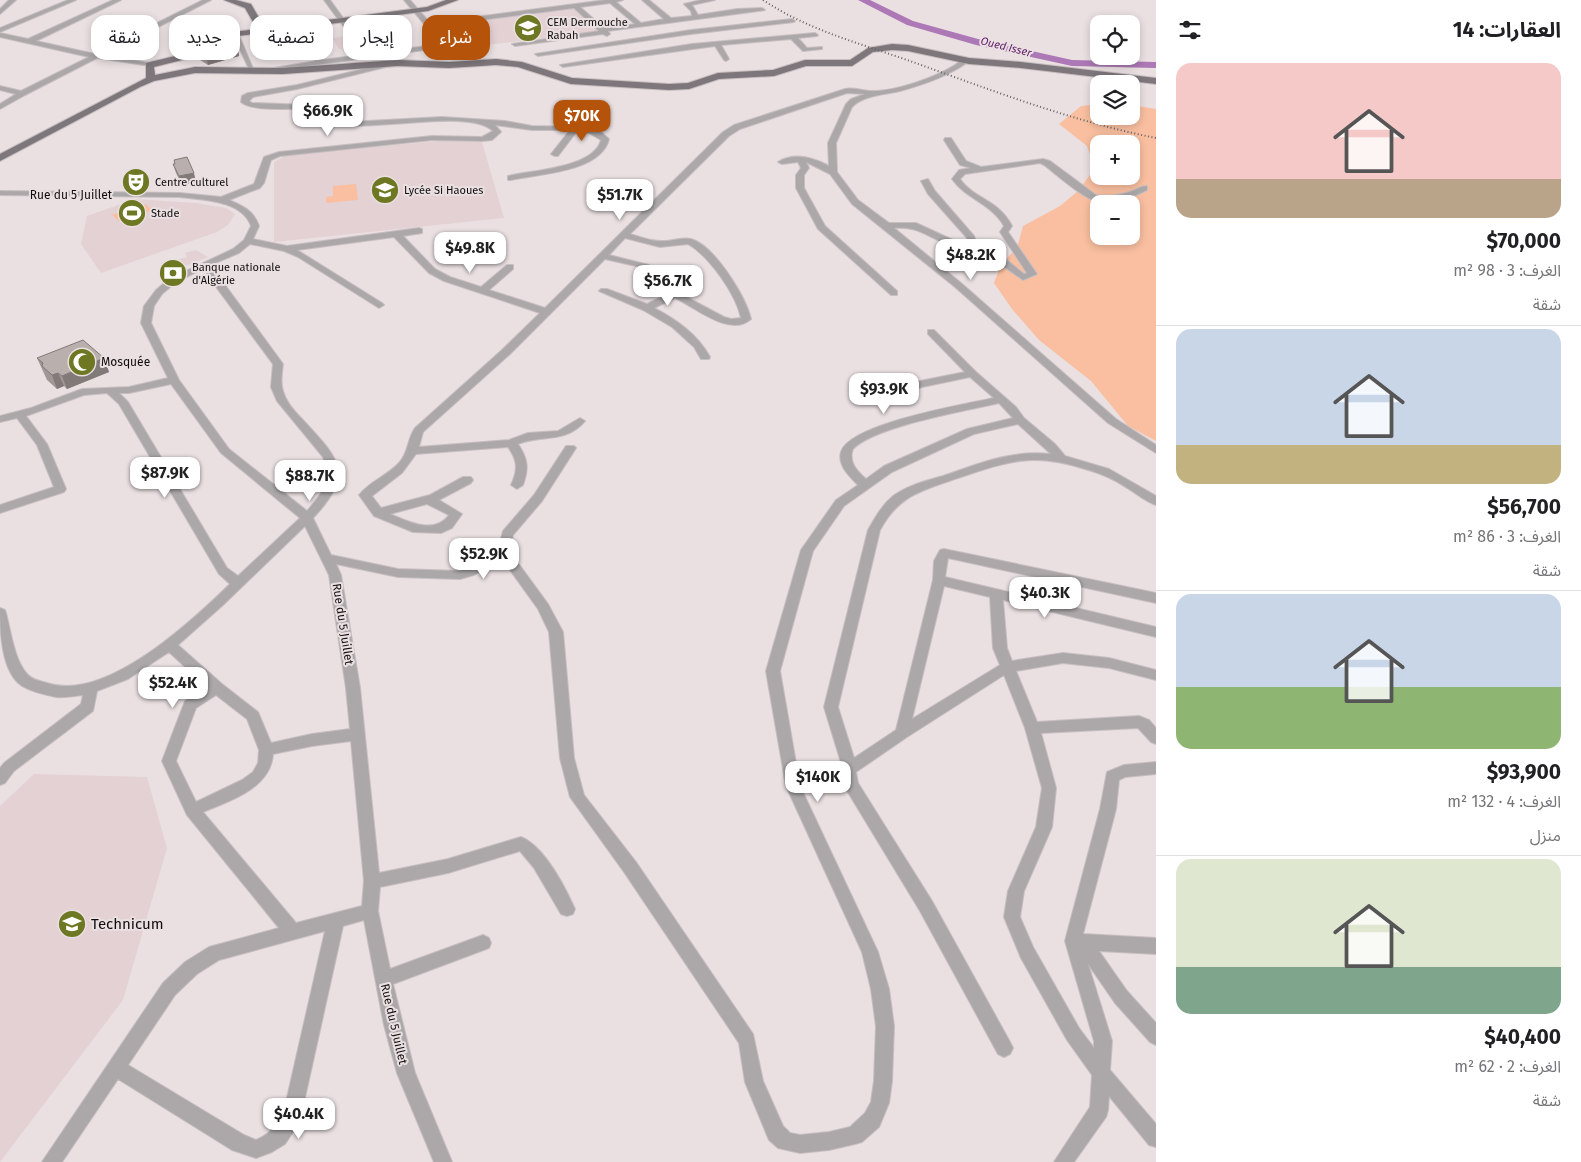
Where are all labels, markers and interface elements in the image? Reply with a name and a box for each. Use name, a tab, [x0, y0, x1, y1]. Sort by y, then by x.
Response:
school or university icon: CEM Dermouche Rabah	[513, 13, 543, 43]
chip: شقة	[91, 15, 159, 60]
chip: جديد	[169, 15, 240, 60]
chip: تصفية	[250, 15, 333, 60]
chip: إيجار	[343, 15, 412, 60]
chip: شراء	[422, 15, 490, 60]
map controls	[1090, 15, 1140, 245]
button: locate	[1090, 15, 1140, 65]
place label: CEM Dermouche Rabah	[547, 16, 628, 42]
icon: filters	[1176, 16, 1204, 44]
text: العقارات: 14	[1453, 17, 1561, 43]
water label: Oued Isser	[979, 34, 1034, 60]
button: layers	[1090, 75, 1140, 125]
pin: $66.9K	[287, 94, 369, 137]
icon: home	[1324, 96, 1414, 186]
pin: $70K	[552, 100, 612, 142]
text: $66.9K	[303, 101, 353, 120]
text: $70K	[564, 106, 600, 125]
button: +	[1090, 135, 1140, 185]
theatre icon: Centre culturel	[121, 167, 151, 197]
school or university icon: Lycée Si Haoues	[370, 175, 400, 205]
place label: Centre culturel	[155, 176, 228, 189]
pin: $51.7K	[579, 178, 661, 221]
place label: Lycée Si Haoues	[404, 184, 483, 197]
text: $51.7K	[597, 185, 643, 204]
street label: Rue du 5 Juillet	[30, 188, 113, 202]
button: −	[1090, 195, 1140, 245]
sports icon: Stade	[117, 198, 147, 228]
place label: Stade	[151, 207, 179, 220]
text: $70,000	[1486, 228, 1561, 254]
pin: $49.8K	[429, 232, 511, 274]
text: $49.8K	[445, 238, 495, 257]
pin: $48.2K	[930, 238, 1012, 281]
text: $48.2K	[946, 245, 996, 264]
bank icon: Banque nationale d'Algérie	[158, 258, 188, 288]
place label: Banque nationale d'Algérie	[192, 261, 280, 287]
text: الغرف: 3 · 98 m²	[1453, 261, 1561, 280]
pin: $56.7K	[627, 264, 709, 307]
text: $56.7K	[644, 271, 692, 290]
text: شقة	[1533, 295, 1561, 314]
mosque icon: Mosquée	[67, 347, 97, 377]
place label: Mosquée	[101, 355, 150, 369]
icon: home	[1324, 361, 1414, 451]
pin: $93.9K	[843, 372, 925, 415]
text: $93.9K	[860, 379, 908, 398]
pin: $87.9K	[124, 456, 206, 499]
pin: $88.7K	[269, 460, 351, 502]
text: $87.9K	[141, 463, 189, 482]
text: $88.7K	[286, 466, 334, 485]
text: $56,700	[1487, 494, 1561, 520]
text: الغرف: 3 · 86 m²	[1453, 527, 1561, 546]
pin: $52.9K	[443, 538, 525, 580]
text: $52.9K	[460, 544, 508, 563]
text: شقة	[1533, 561, 1561, 580]
pin: $40.3K	[1004, 576, 1086, 619]
street label: Rue du 5 Juillet	[330, 582, 356, 666]
text: $40.3K	[1020, 583, 1070, 602]
icon: home	[1324, 626, 1414, 716]
pin: $52.4K	[132, 666, 214, 709]
text: $52.4K	[149, 673, 197, 692]
text: $93,900	[1487, 759, 1561, 785]
pin: $140K	[783, 760, 853, 803]
text: $140K	[796, 767, 840, 786]
text: الغرف: 4 · 132 m²	[1447, 792, 1561, 811]
text: منزل	[1530, 826, 1561, 845]
icon: home	[1324, 891, 1414, 981]
school or university icon: Technicum	[57, 909, 87, 939]
place label: Technicum	[91, 915, 164, 933]
street label: Rue du 5 Juillet	[378, 982, 410, 1066]
text: $40,400	[1484, 1024, 1561, 1050]
text: الغرف: 2 · 62 m²	[1454, 1057, 1561, 1076]
text: شقة	[1533, 1091, 1561, 1110]
pin: $40.4K	[258, 1098, 340, 1140]
text: $40.4K	[274, 1104, 324, 1123]

